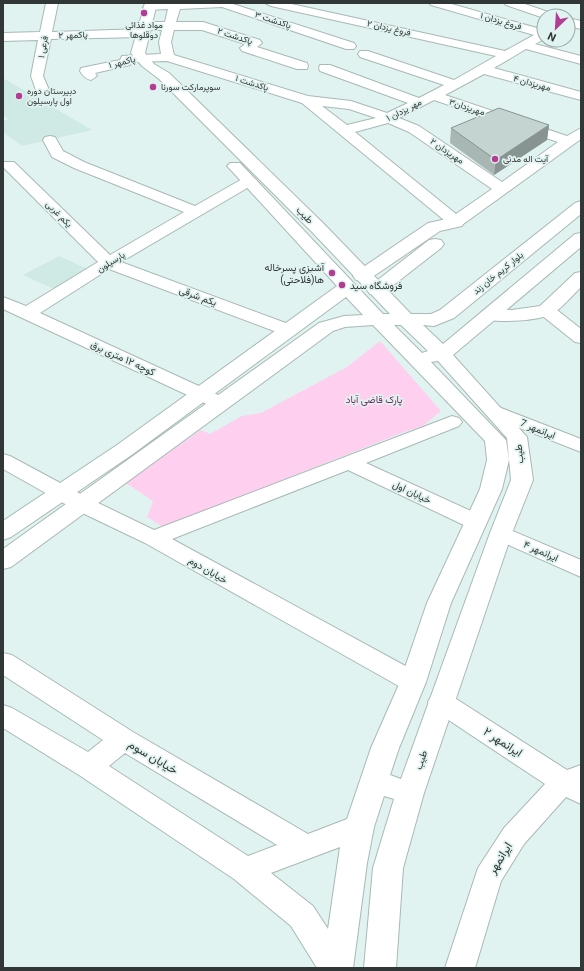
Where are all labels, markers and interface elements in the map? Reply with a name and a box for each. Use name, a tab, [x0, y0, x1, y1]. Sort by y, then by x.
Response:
marker: مواد غذائی دوقلوها	[139, 8, 149, 18]
north arrow	[536, 8, 576, 48]
street label: پاکدشت ۳	[253, 9, 293, 32]
street label: فروغ یزدان ۱	[479, 10, 523, 33]
street label: فروغ یزدان ۲	[366, 18, 412, 39]
place label: مواد غذائی دوقلوها	[125, 20, 163, 41]
street label: پاکدشت ۲	[216, 26, 254, 47]
street label: پاکمهر ۲	[58, 29, 88, 42]
text: N	[546, 29, 558, 44]
street label: فرعی ۱	[36, 35, 51, 59]
street label: پاکمهر ۱	[108, 54, 137, 71]
street label: پاکدشت ۱	[234, 73, 270, 94]
street label: مهریزدان ۴	[512, 73, 552, 94]
marker: سوپرمارکت سورنا	[148, 82, 158, 92]
place label: سوپرمارکت سورنا	[161, 82, 220, 93]
place label: دبیرستان دوره اول پارسیلون	[27, 86, 76, 107]
marker: دبیرستان دوره اول پارسیلون	[14, 91, 24, 101]
street label: مهر یزدان ۱	[385, 97, 424, 124]
street label: مهریزدان۳	[448, 97, 486, 118]
street label: مهریزدان ۲	[428, 136, 466, 167]
marker: آیت اله مدنی	[490, 154, 500, 164]
place label: آیت اله مدنی	[503, 154, 549, 164]
street label: یکم غربی	[43, 199, 74, 230]
street label: طیب	[294, 204, 316, 227]
street label: پارسیلون	[95, 249, 127, 275]
street label: بلوار کریم خان زند	[471, 249, 526, 297]
place label: آشپزی پسرخاله ها(فلاحتی)	[264, 262, 325, 286]
marker: آشپزی پسرخاله ها(فلاحتی)	[327, 268, 337, 278]
marker: فروشگاه سید	[337, 280, 347, 290]
place label: فروشگاه سید	[350, 280, 403, 292]
street label: یکم شرقی	[177, 284, 218, 309]
street label: کوچه ۱۲ متری برق	[88, 338, 157, 380]
park label: پارک قاضی آباد	[346, 394, 402, 407]
street label: ایرانمهر 7	[518, 417, 557, 442]
street label: طیب	[512, 443, 526, 464]
street label: خیابان اول	[391, 478, 433, 507]
street label: ایرانمهر ۴	[521, 538, 560, 564]
street label: خیابان دوم	[186, 555, 230, 587]
street label: ایرانمهر ۲	[480, 724, 525, 761]
street label: خیابان سوم	[125, 737, 180, 778]
street label: طیب	[413, 749, 430, 771]
street label: ایرانمهر	[484, 840, 516, 878]

